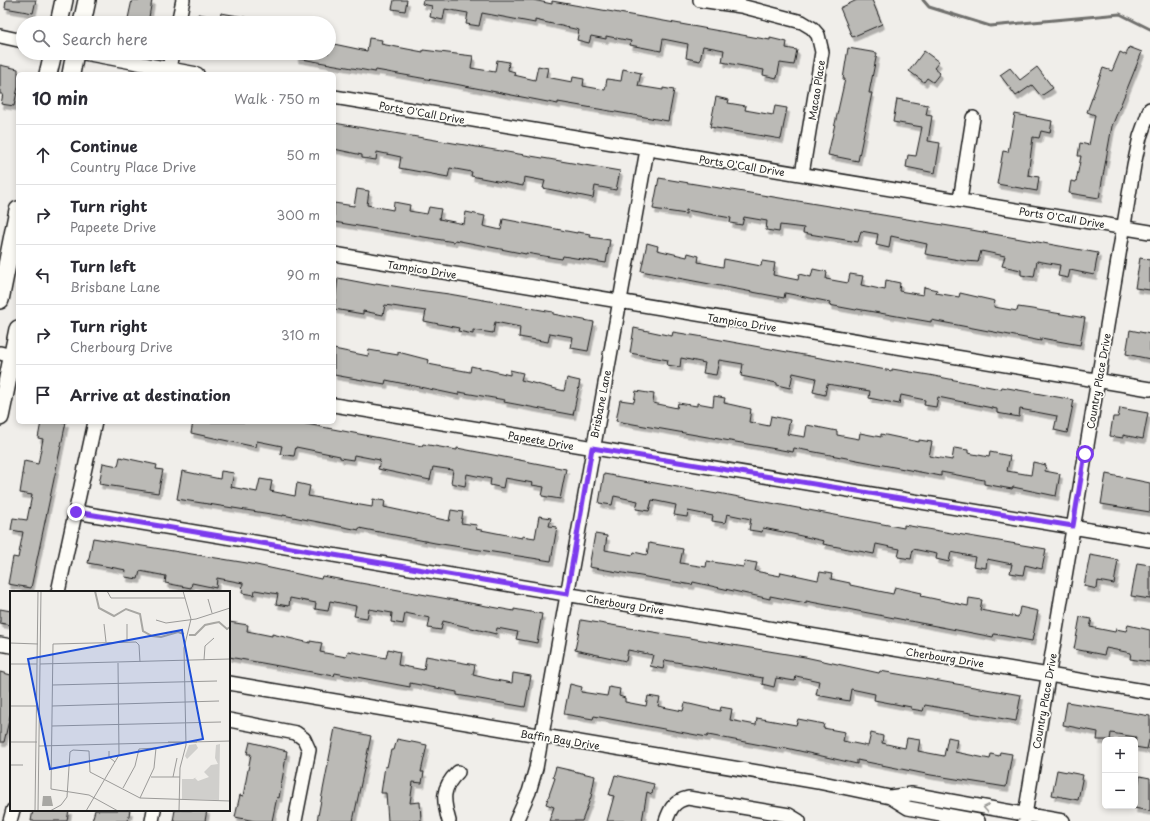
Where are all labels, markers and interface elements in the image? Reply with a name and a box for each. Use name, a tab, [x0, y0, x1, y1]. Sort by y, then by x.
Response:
search box	[16, 16, 336, 60]
icon: search	[30, 27, 52, 49]
text: Search here	[62, 27, 148, 50]
street label: Macao Place	[804, 59, 828, 121]
text: 10 min	[32, 85, 88, 111]
text: Walk · 750 m	[234, 89, 320, 108]
street label: Ports O'Call Drive	[378, 97, 466, 127]
text: Continue	[70, 134, 138, 157]
icon: ahead	[32, 144, 54, 166]
text: 50 m	[286, 145, 320, 164]
street label: Ports O'Call Drive	[698, 151, 786, 179]
text: Country Place Drive	[70, 157, 196, 176]
text: Turn right	[70, 194, 147, 217]
street label: Ports O'Call Drive	[1018, 203, 1106, 231]
icon: right	[32, 204, 54, 226]
text: 300 m	[276, 205, 320, 224]
text: Papeete Drive	[70, 217, 156, 236]
text: Turn left	[70, 254, 136, 277]
street label: Tampico Drive	[386, 256, 458, 282]
icon: left	[32, 264, 54, 286]
text: 90 m	[287, 265, 320, 284]
text: Brisbane Lane	[70, 277, 160, 296]
street label: Tampico Drive	[706, 309, 778, 335]
text: Turn right	[70, 314, 147, 337]
icon: right	[32, 324, 54, 346]
text: 310 m	[281, 325, 320, 344]
street label: Country Place Drive	[1082, 332, 1115, 430]
text: Cherbourg Drive	[70, 337, 173, 356]
street label: Brisbane Lane	[586, 368, 614, 440]
text: Arrive at destination	[70, 383, 231, 406]
icon: arrive	[32, 384, 54, 406]
street label: Papeete Drive	[507, 427, 575, 453]
route start	[1076, 445, 1094, 463]
route end	[67, 503, 85, 521]
street label: Cherbourg Drive	[585, 590, 665, 618]
inset map	[10, 591, 230, 811]
street label: Cherbourg Drive	[905, 643, 985, 671]
street label: Country Place Drive	[1028, 652, 1061, 750]
street label: Baffin Bay Drive	[519, 725, 601, 753]
map controls	[1102, 737, 1138, 809]
button: +	[1102, 737, 1138, 773]
button: −	[1102, 773, 1138, 809]
one-way arrow	[983, 804, 990, 812]

